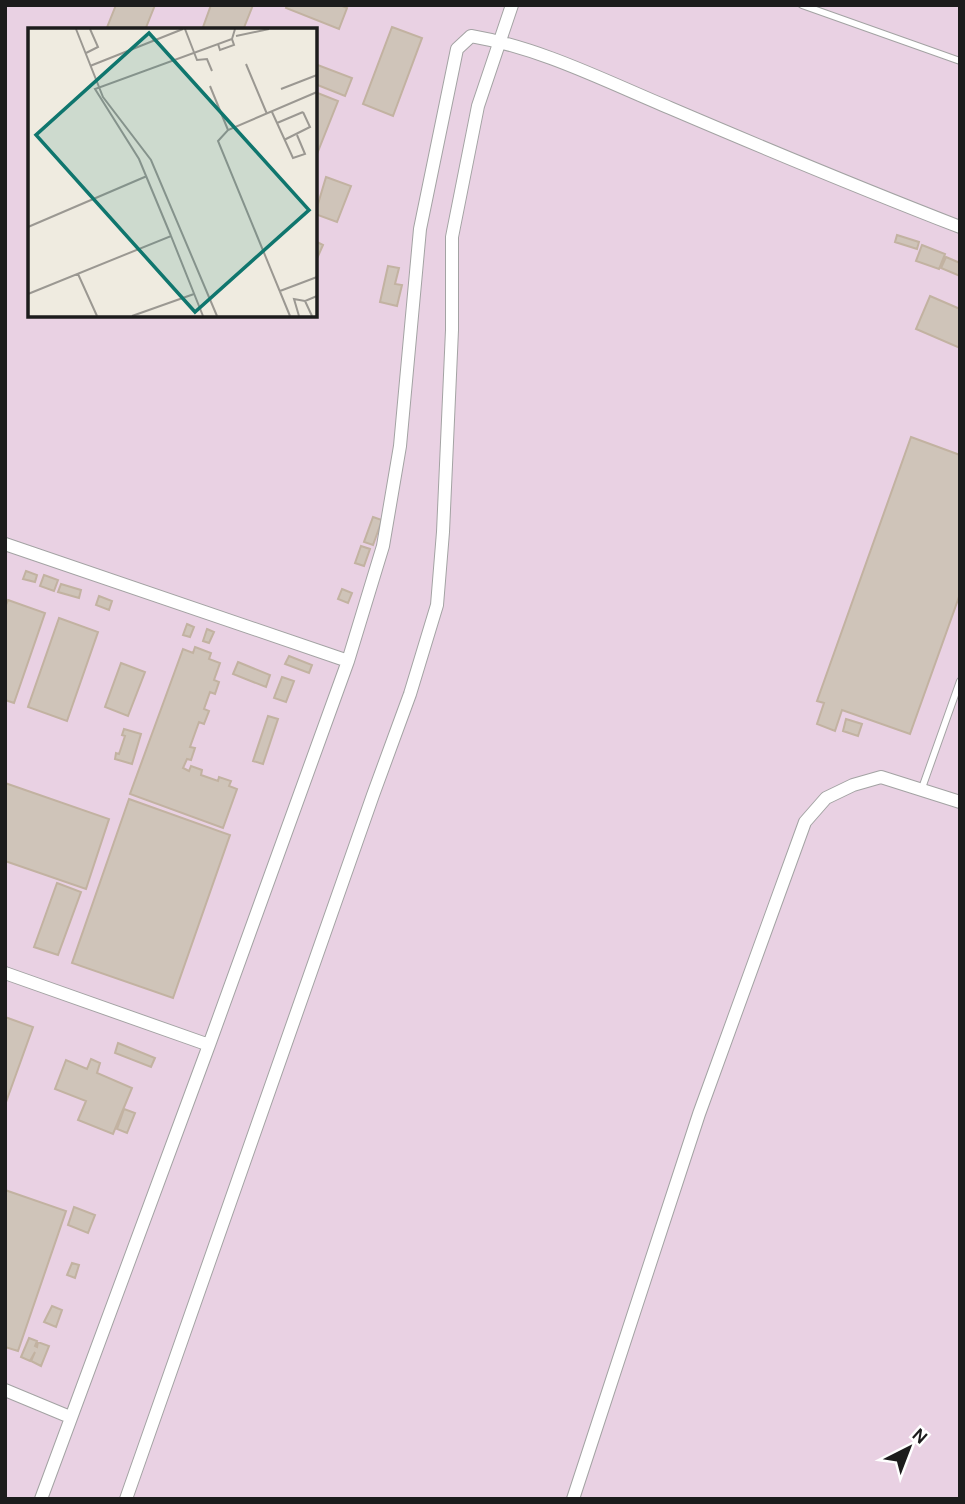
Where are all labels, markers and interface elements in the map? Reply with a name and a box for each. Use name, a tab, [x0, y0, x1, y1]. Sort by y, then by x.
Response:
inset map	[28, 28, 317, 317]
north arrow	[874, 1413, 944, 1483]
text: N	[907, 1423, 932, 1449]

